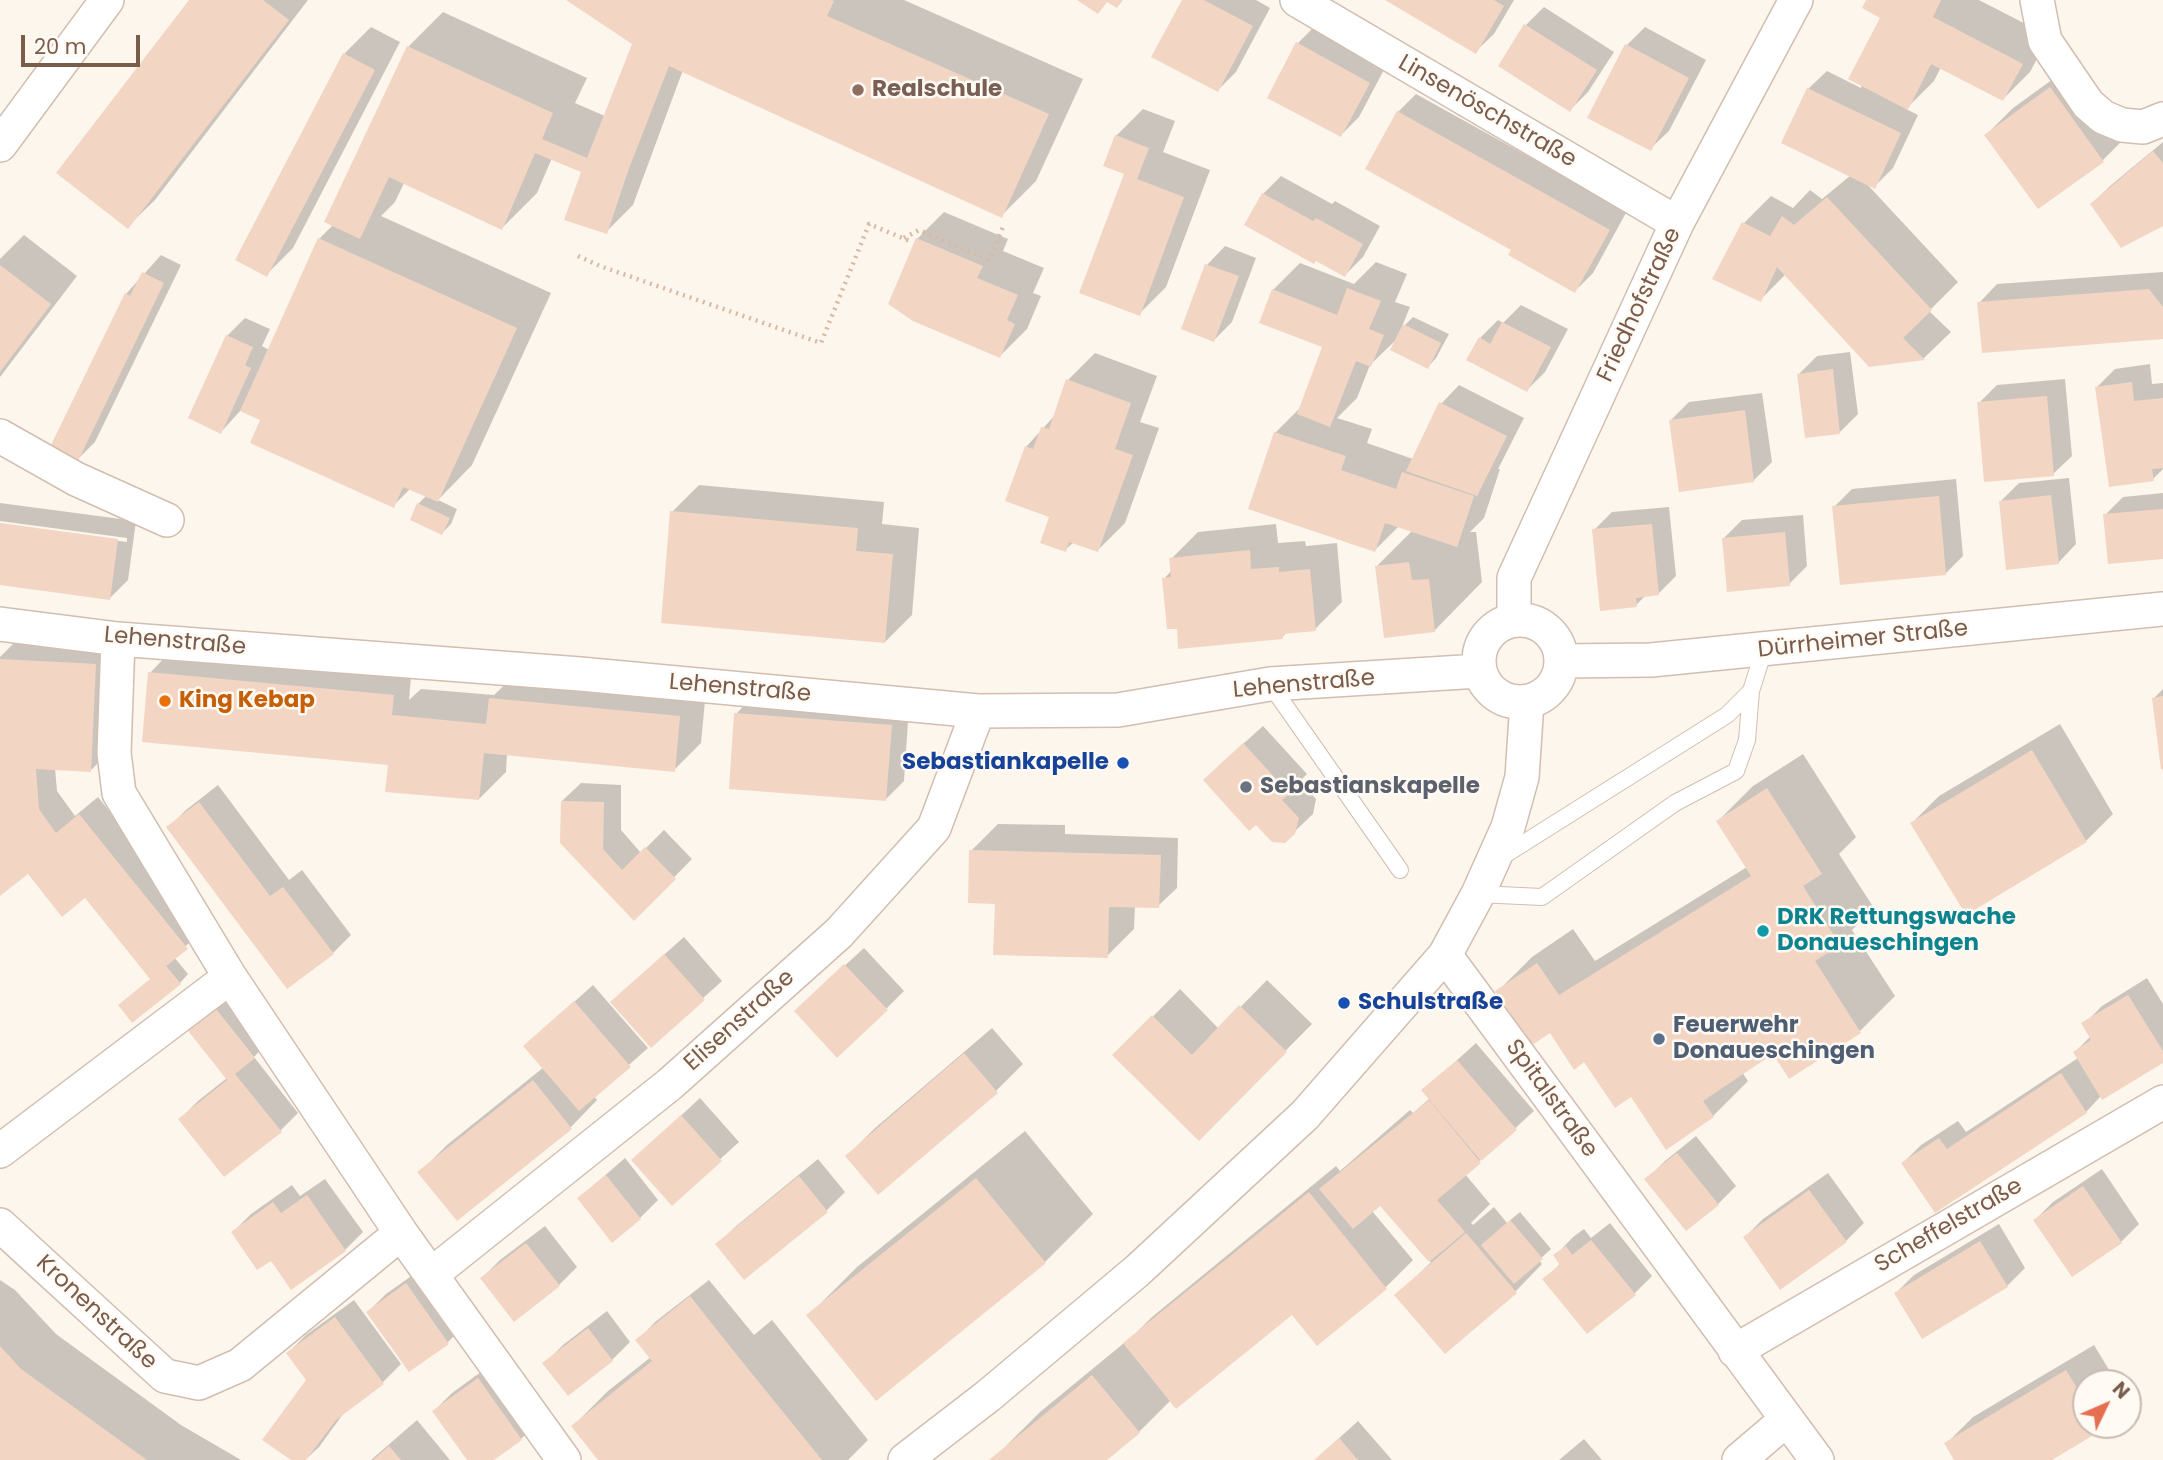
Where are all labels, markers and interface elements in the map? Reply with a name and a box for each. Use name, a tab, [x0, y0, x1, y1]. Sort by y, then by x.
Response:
scale bar	[24, 21, 144, 65]
text: 20 m	[34, 32, 87, 61]
street label: Linsenöschstraße	[1393, 50, 1581, 174]
place label: Realschule	[872, 76, 1002, 104]
marker: Realschule	[850, 82, 866, 98]
street label: Friedhofstraße	[1592, 223, 1688, 387]
street label: Dürrheimer Straße	[1756, 615, 1970, 665]
street label: Lehenstraße	[103, 622, 247, 662]
street label: Lehenstraße	[1232, 665, 1376, 705]
street label: Lehenstraße	[668, 669, 812, 709]
place label: King Kebap	[179, 687, 315, 715]
marker: King Kebap	[157, 693, 173, 709]
place label: Sebastiankapelle	[902, 749, 1109, 777]
marker: Sebastiankapelle	[1115, 755, 1131, 771]
place label: Sebastianskapelle	[1260, 773, 1480, 801]
marker: Sebastianskapelle	[1238, 779, 1254, 795]
place label: DRK Rettungswache Donaueschingen	[1777, 904, 2016, 958]
marker: DRK Rettungswache Donaueschingen	[1755, 923, 1771, 939]
street label: Elisenstraße	[679, 964, 801, 1078]
place label: Schulstraße	[1358, 989, 1503, 1017]
marker: Schulstraße	[1336, 995, 1352, 1011]
place label: Feuerwehr Donaueschingen	[1673, 1012, 1875, 1066]
marker: Feuerwehr Donaueschingen	[1651, 1031, 1667, 1047]
street label: Spitalstraße	[1499, 1035, 1603, 1163]
street label: Scheffelstraße	[1870, 1173, 2028, 1279]
street label: Kronenstraße	[30, 1250, 162, 1376]
north arrow	[2072, 1369, 2142, 1439]
text: N	[2106, 1376, 2136, 1405]

